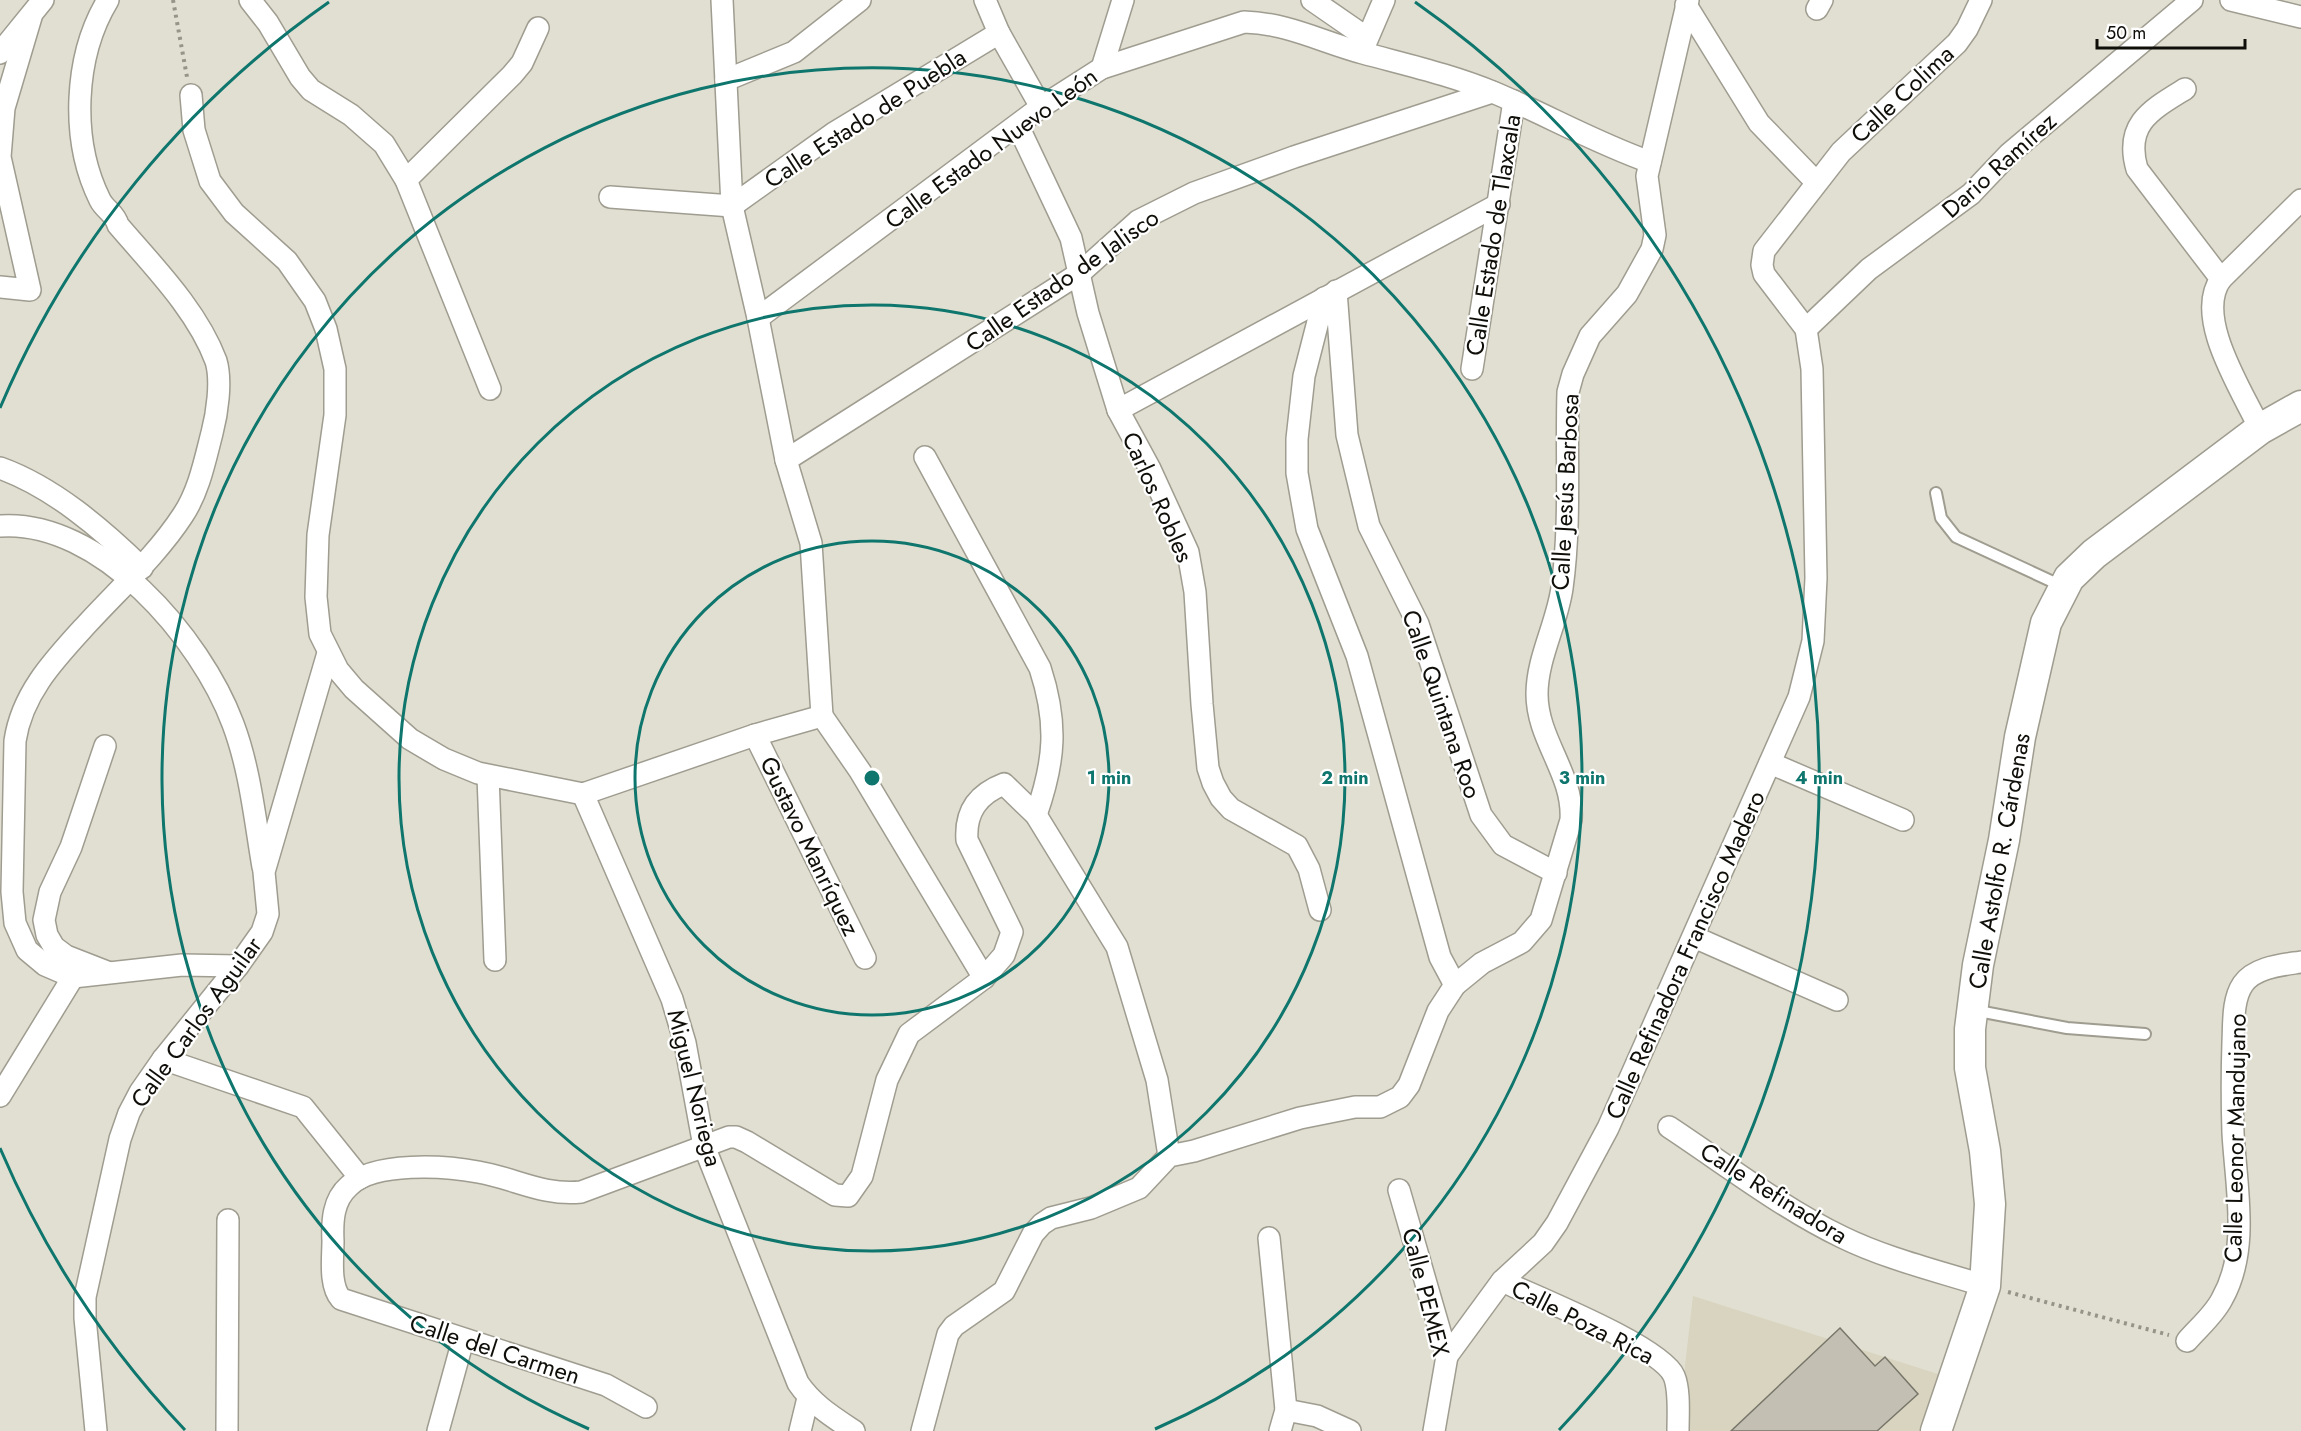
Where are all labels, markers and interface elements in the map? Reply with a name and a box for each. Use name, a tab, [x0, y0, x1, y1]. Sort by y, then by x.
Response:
scale bar	[2097, 12, 2246, 50]
text: 50 m	[2106, 20, 2146, 46]
street label: Calle Colima	[1842, 37, 1962, 151]
street label: Calle Estado de Puebla	[757, 40, 973, 196]
street label: Calle Estado Nuevo León	[877, 59, 1105, 237]
street label: Dario Ramírez	[1934, 104, 2064, 226]
street label: Calle Estado de Tlaxcala	[1457, 112, 1529, 358]
street label: Calle Estado de Jalisco	[958, 200, 1166, 360]
street label: Calle Jesús Barbosa	[1542, 393, 1588, 591]
street label: Carlos Robles	[1114, 426, 1202, 568]
street label: Calle Quintana Roo	[1393, 605, 1491, 803]
street label: Calle Astolfo R. Cárdenas	[1959, 730, 2039, 992]
street label: Gustavo Manríquez	[751, 750, 869, 942]
text: 1 min	[1087, 765, 1131, 791]
text: 2 min	[1321, 765, 1369, 791]
text: 3 min	[1559, 765, 1605, 791]
text: 4 min	[1795, 765, 1843, 791]
centre of rings	[862, 768, 882, 788]
street label: Calle Refinadora Francisco Madero	[1597, 785, 1773, 1125]
street label: Calle Carlos Aguilar	[122, 929, 271, 1115]
street label: Miguel Noriega	[659, 1006, 731, 1170]
street label: Calle Leonor Mandujano	[2215, 1013, 2255, 1263]
street label: Calle Refinadora	[1693, 1134, 1855, 1252]
street label: Calle PEMEX	[1393, 1224, 1459, 1360]
street label: Calle Poza Rica	[1505, 1271, 1661, 1373]
street label: Calle del Carmen	[405, 1305, 585, 1393]

